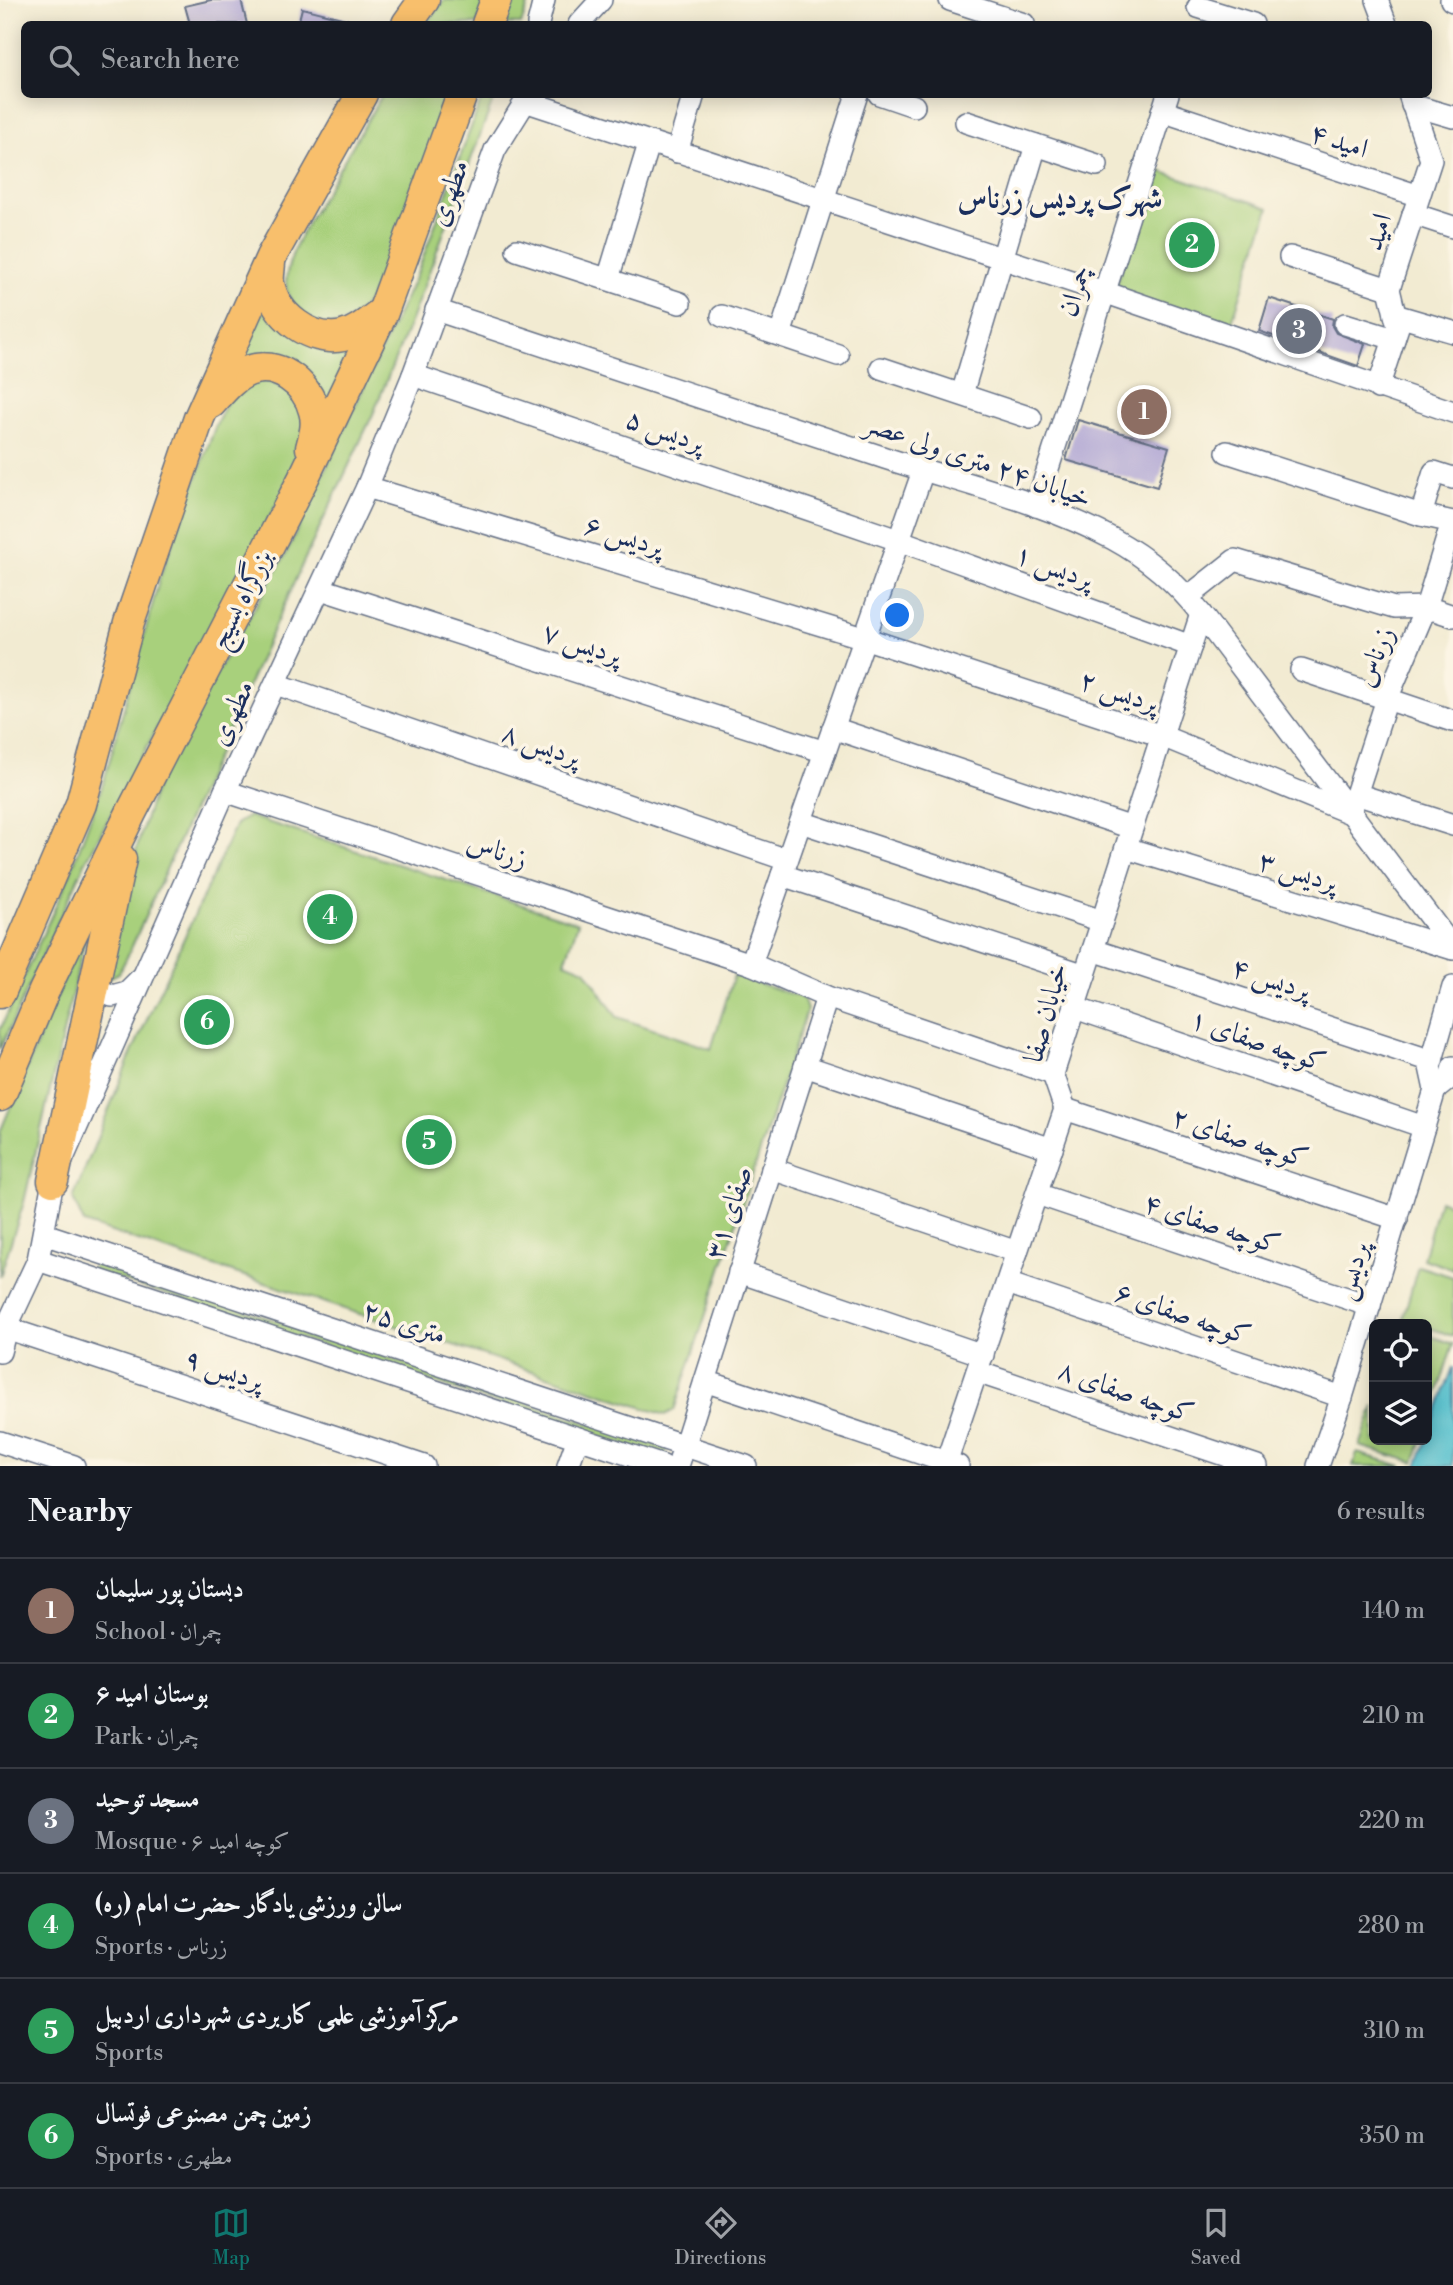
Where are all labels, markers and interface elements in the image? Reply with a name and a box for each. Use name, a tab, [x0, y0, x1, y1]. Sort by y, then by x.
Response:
search box	[21, 21, 1432, 98]
icon: search	[45, 41, 83, 79]
text: Search here	[101, 44, 240, 76]
street label: امید ۴	[1305, 115, 1373, 167]
street label: مطهری	[421, 155, 477, 231]
district label: شهرک پردیس زرناس	[957, 180, 1163, 219]
street label: امید	[1356, 209, 1400, 255]
pin: 2	[1169, 219, 1215, 271]
street label: چمران	[1050, 261, 1100, 321]
pin: 3	[1276, 305, 1322, 357]
pin: 1	[1121, 386, 1167, 438]
street label: پردیس ۵	[621, 401, 712, 462]
street label: خیابان ۲۴ متری ولی عصر	[857, 405, 1096, 516]
street label: پردیس ۶	[580, 507, 671, 565]
street label: پردیس ۱	[1010, 537, 1101, 598]
street label: بزرگراه بسیج	[199, 543, 286, 657]
your location	[880, 598, 914, 632]
street label: پردیس ۷	[538, 615, 629, 674]
street label: زرناس	[1347, 622, 1403, 692]
street label: پردیس ۲	[1075, 663, 1166, 722]
street label: مطهری	[202, 675, 262, 751]
street label: پردیس ۸	[497, 715, 588, 776]
street label: زرناس	[462, 825, 532, 877]
street label: پردیس ۳	[1254, 843, 1345, 901]
pin: 4	[307, 891, 353, 943]
street label: پردیس ۴	[1227, 950, 1318, 1009]
street label: خیابان صفا	[1016, 959, 1076, 1067]
pin: 6	[184, 996, 230, 1048]
street label: کوچه صفای ۱	[1185, 1001, 1331, 1082]
street label: کوچه صفای ۲	[1167, 1099, 1313, 1177]
pin: 5	[406, 1116, 452, 1168]
street label: صفای ۳۱	[697, 1162, 761, 1264]
street label: کوچه صفای ۴	[1139, 1185, 1285, 1263]
street label: پردیس	[1327, 1235, 1378, 1304]
street label: کوچه صفای ۶	[1110, 1274, 1256, 1355]
street label: ۲۵ متری	[358, 1293, 450, 1353]
map controls	[1369, 1319, 1432, 1445]
button: locate	[1369, 1319, 1432, 1382]
street label: پردیس ۹	[180, 1341, 271, 1400]
street label: کوچه صفای ۸	[1053, 1352, 1199, 1433]
button: layers	[1369, 1382, 1432, 1445]
text: Nearby	[28, 1493, 132, 1531]
text: 6 results	[1337, 1498, 1425, 1526]
text: دبستان پور سلیمان	[95, 1573, 244, 1605]
text: 1	[45, 1597, 57, 1625]
text: 140 m	[1362, 1597, 1425, 1625]
text: School · چمران	[95, 1618, 222, 1646]
text: بوستان امید ۶	[95, 1678, 209, 1710]
text: 2	[44, 1702, 58, 1730]
text: 210 m	[1362, 1702, 1425, 1730]
text: Park · چمران	[95, 1723, 199, 1751]
text: مسجد توحید	[95, 1783, 200, 1815]
text: 3	[44, 1807, 58, 1835]
text: 220 m	[1359, 1807, 1425, 1835]
text: Mosque · کوچه امید ۶	[95, 1828, 290, 1856]
text: سالن ورزشی یادگار حضرت امام (ره)	[95, 1888, 402, 1920]
text: 4	[43, 1912, 59, 1940]
text: 280 m	[1358, 1912, 1425, 1940]
text: Sports · زرناس	[95, 1933, 227, 1961]
text: مرکز آموزشی علمی کاربردی شهرداری اردبیل	[95, 1999, 459, 2031]
text: 5	[44, 2017, 58, 2045]
text: 310 m	[1364, 2017, 1425, 2045]
text: Sports	[95, 2039, 163, 2067]
text: زمین چمن مصنوعی فوتسال	[95, 2098, 312, 2130]
text: 6	[44, 2122, 58, 2150]
text: 350 m	[1359, 2122, 1425, 2150]
text: Sports · مطهری	[95, 2143, 233, 2171]
tab: Map	[212, 2204, 250, 2270]
tab: Directions	[675, 2204, 766, 2270]
tab: Saved	[1191, 2204, 1241, 2270]

